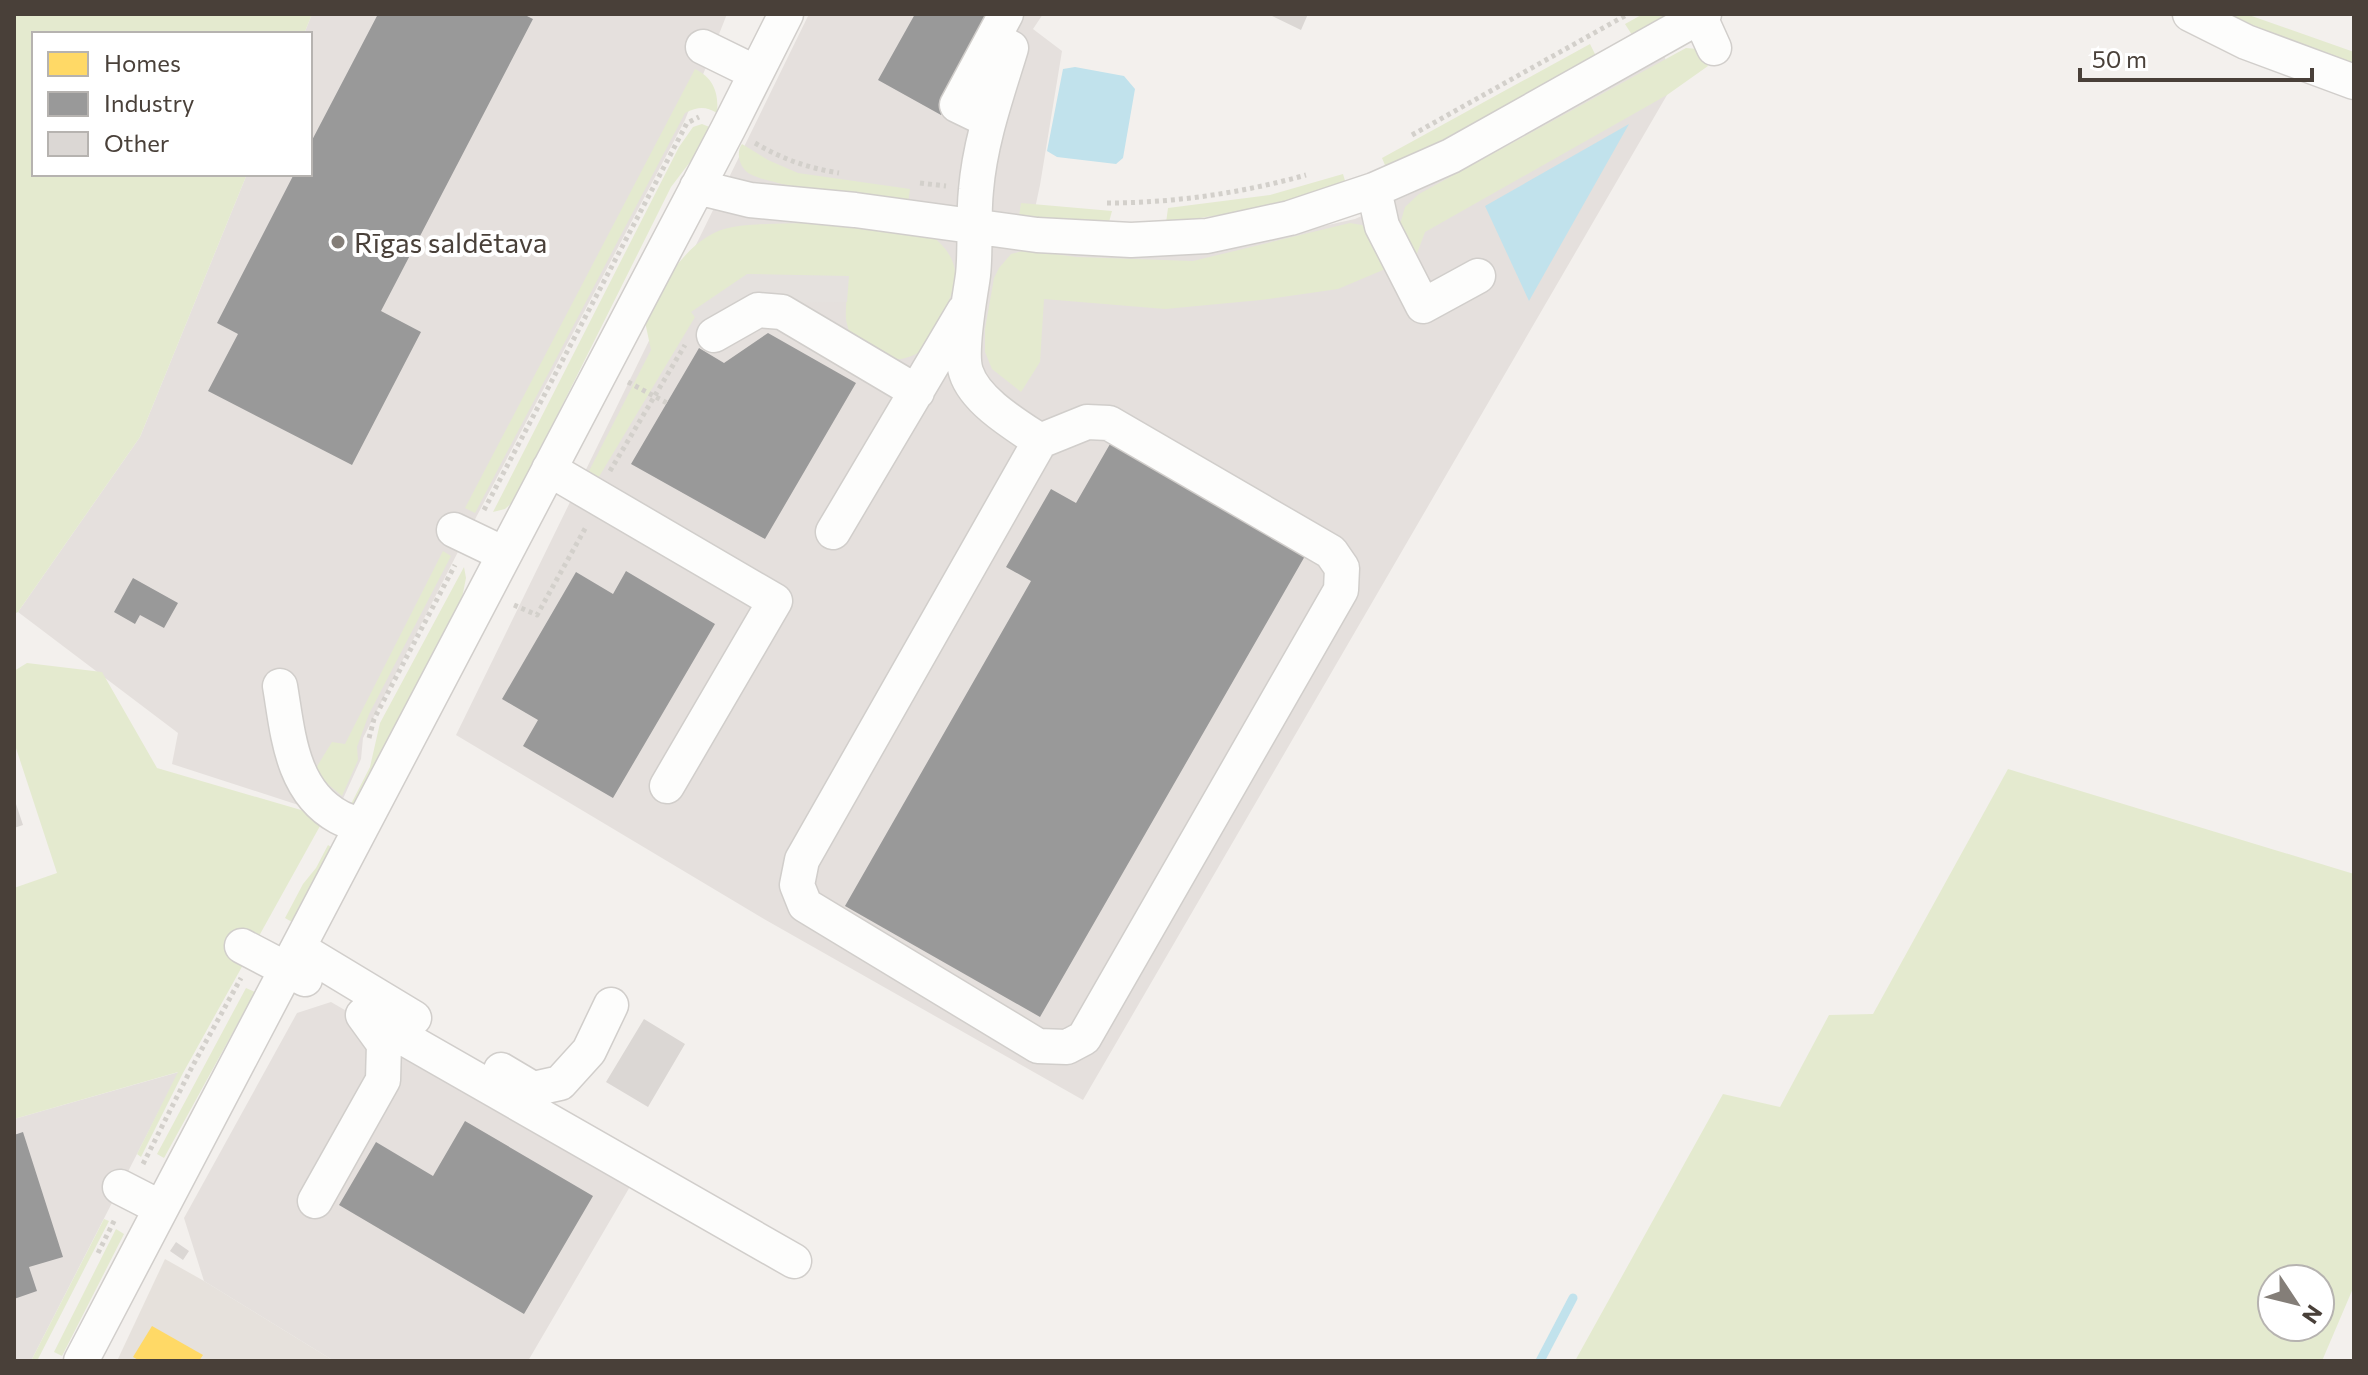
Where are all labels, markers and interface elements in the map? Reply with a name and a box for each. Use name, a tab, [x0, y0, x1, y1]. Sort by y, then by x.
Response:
legend	[32, 32, 312, 176]
scale bar	[2080, 32, 2312, 82]
text: 50 m	[2092, 44, 2147, 73]
text: Homes	[104, 48, 181, 77]
text: Industry	[104, 88, 194, 117]
text: Other	[104, 128, 170, 157]
place label: Rīgas saldētava	[354, 225, 547, 259]
marker: Rīgas saldētava	[329, 233, 347, 251]
north arrow	[2256, 1263, 2336, 1343]
text: N	[2297, 1300, 2329, 1329]

